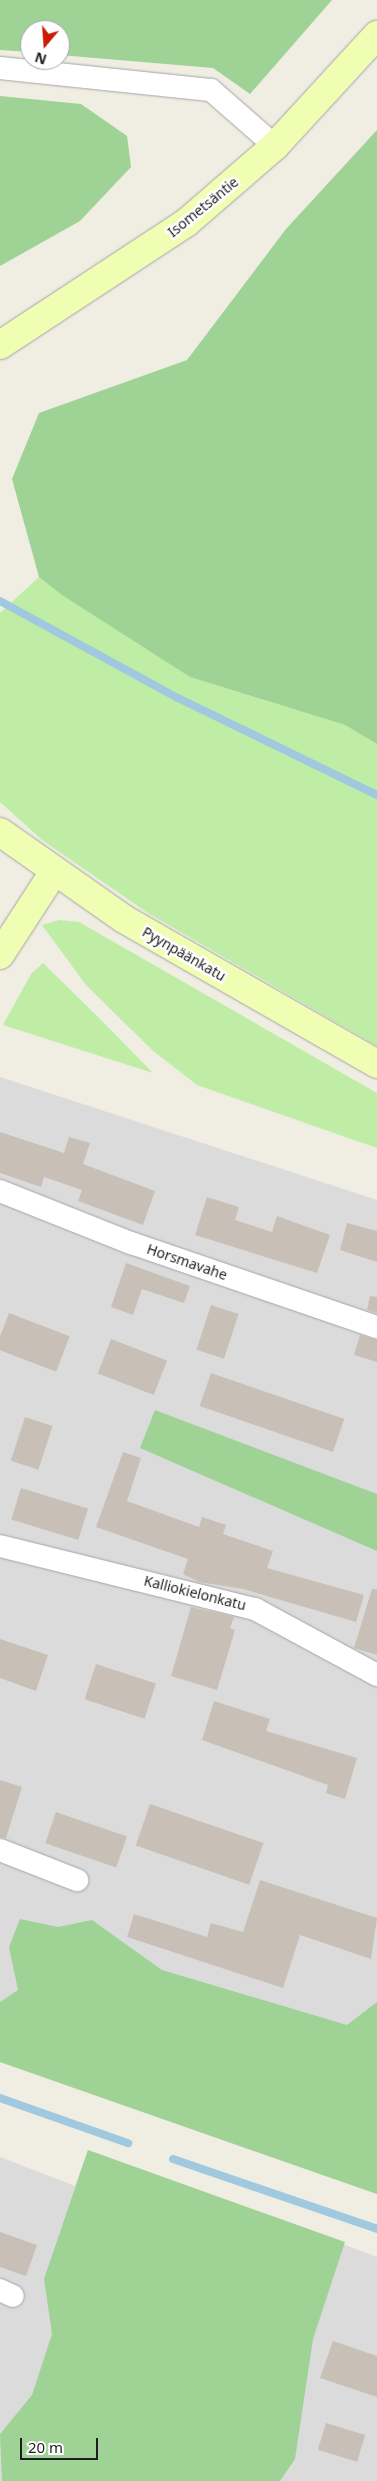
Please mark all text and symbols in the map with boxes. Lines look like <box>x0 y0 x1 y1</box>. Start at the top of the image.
north arrow <box>20 20 70 70</box>
text: N <box>32 48 49 70</box>
street label: Isometsäntie <box>164 173 242 241</box>
street label: Pyynpäänkatu <box>139 923 229 985</box>
street label: Horsmavahe <box>145 1240 229 1284</box>
street label: Kalliokielonkatu <box>142 1572 248 1614</box>
scale bar <box>22 2428 100 2460</box>
text: 20 m <box>28 2437 63 2457</box>

